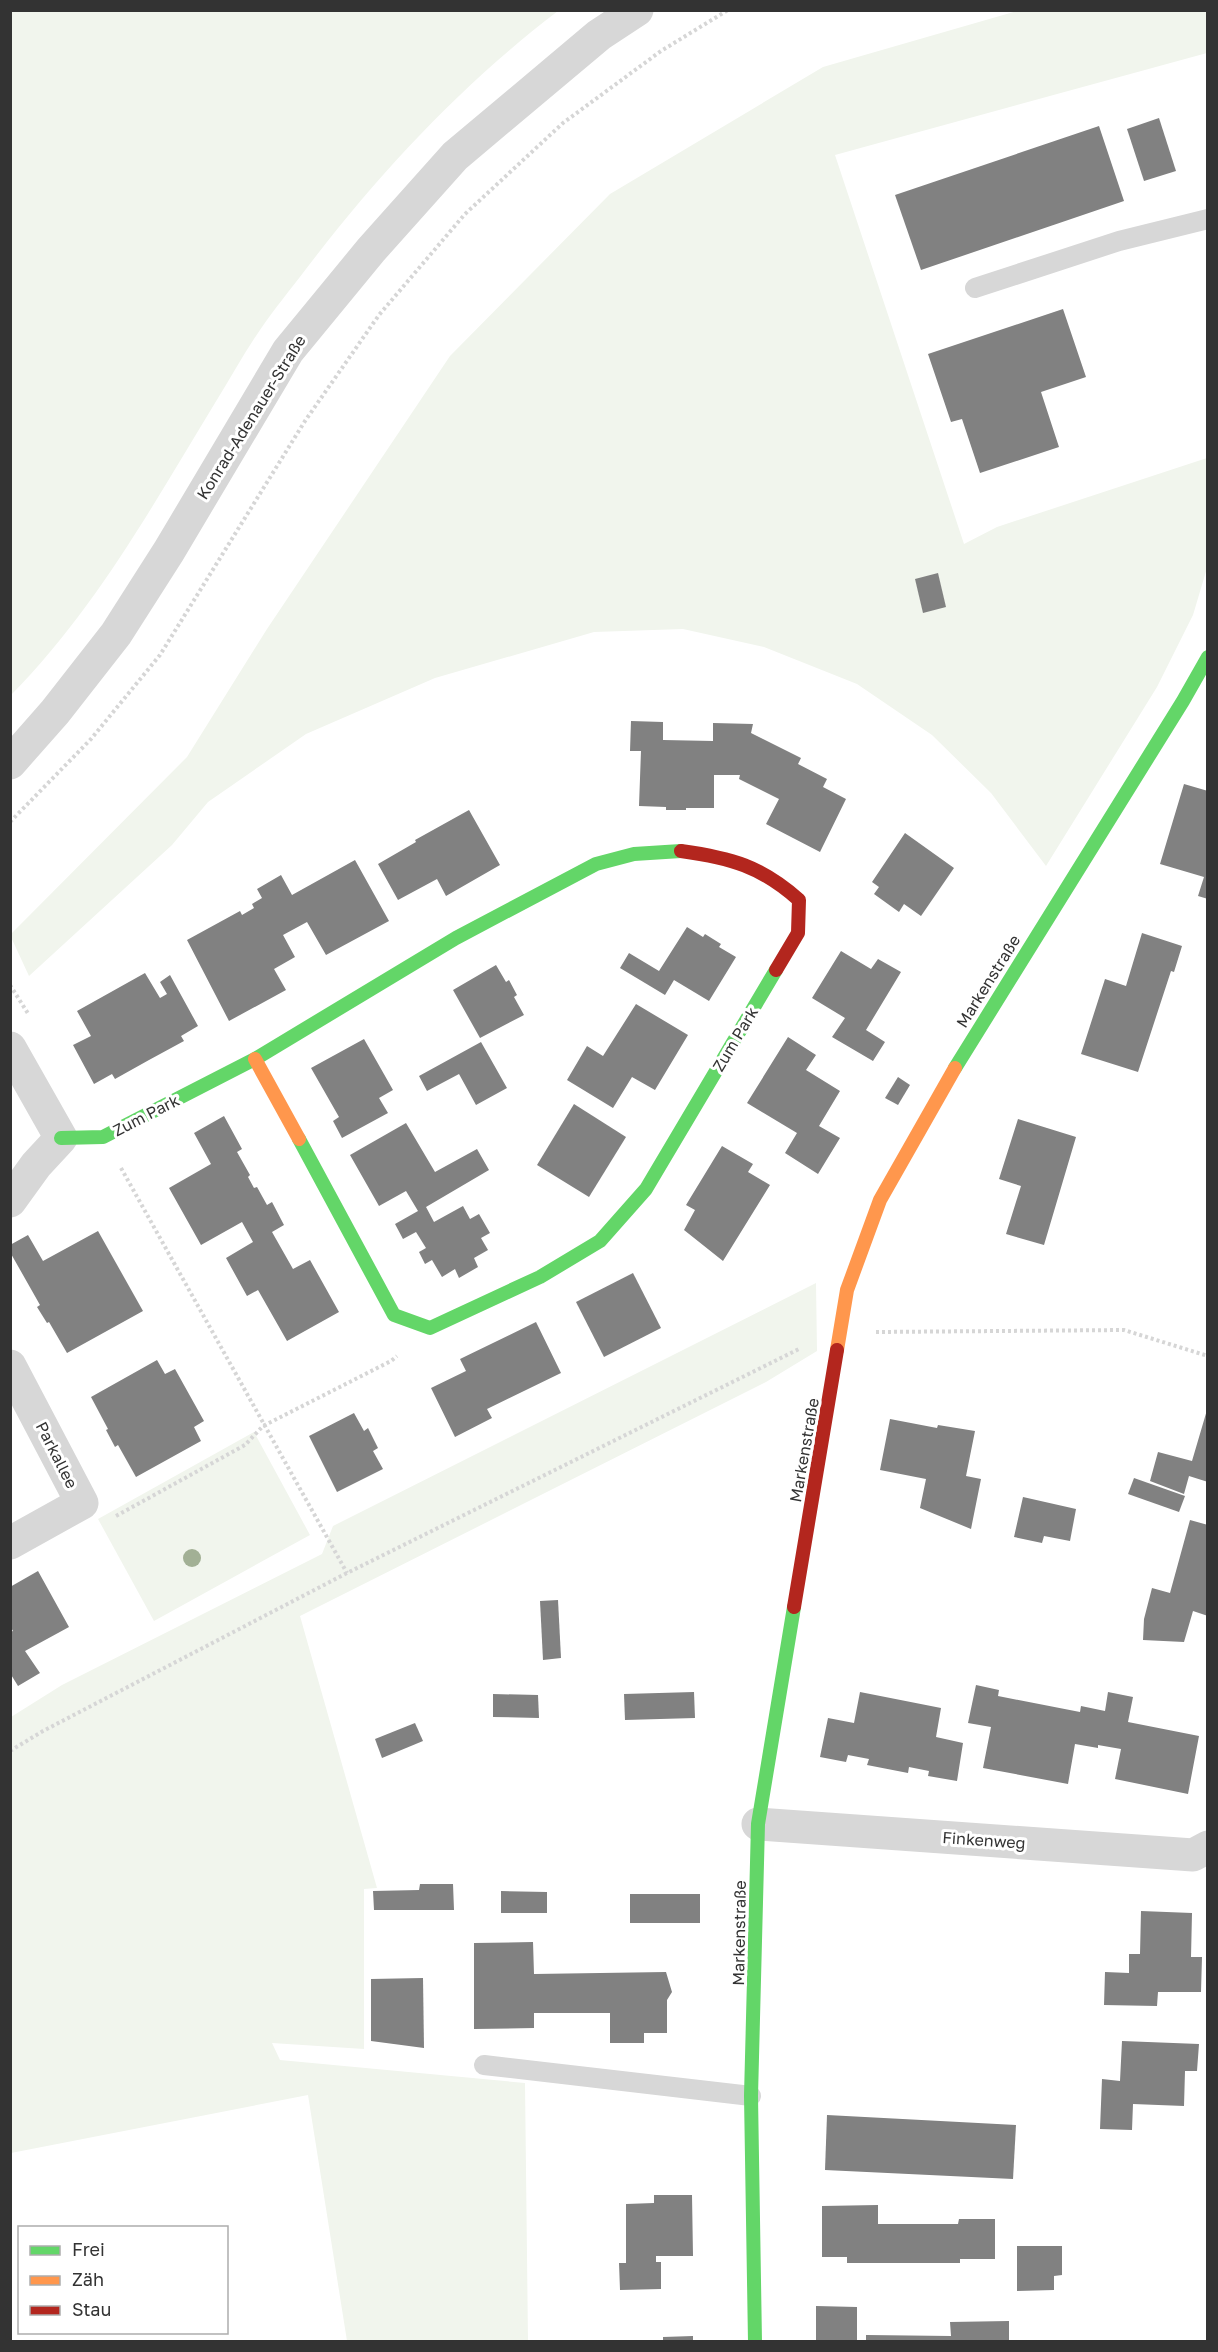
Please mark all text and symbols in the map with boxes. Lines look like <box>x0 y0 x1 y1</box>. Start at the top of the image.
street label: Konrad-Adenauer-Straße <box>192 331 310 503</box>
street label: Markenstraße <box>952 931 1024 1031</box>
street label: Zum Park <box>708 1003 762 1075</box>
street label: Zum Park <box>109 1090 183 1140</box>
street label: Markenstraße <box>785 1396 823 1504</box>
street label: Parkallee <box>32 1418 82 1492</box>
street label: Finkenweg <box>942 1827 1026 1853</box>
street label: Markenstraße <box>728 1880 750 1986</box>
legend <box>18 2226 228 2334</box>
text: Frei <box>72 2238 105 2260</box>
text: Zäh <box>72 2268 104 2290</box>
text: Stau <box>72 2298 111 2320</box>

